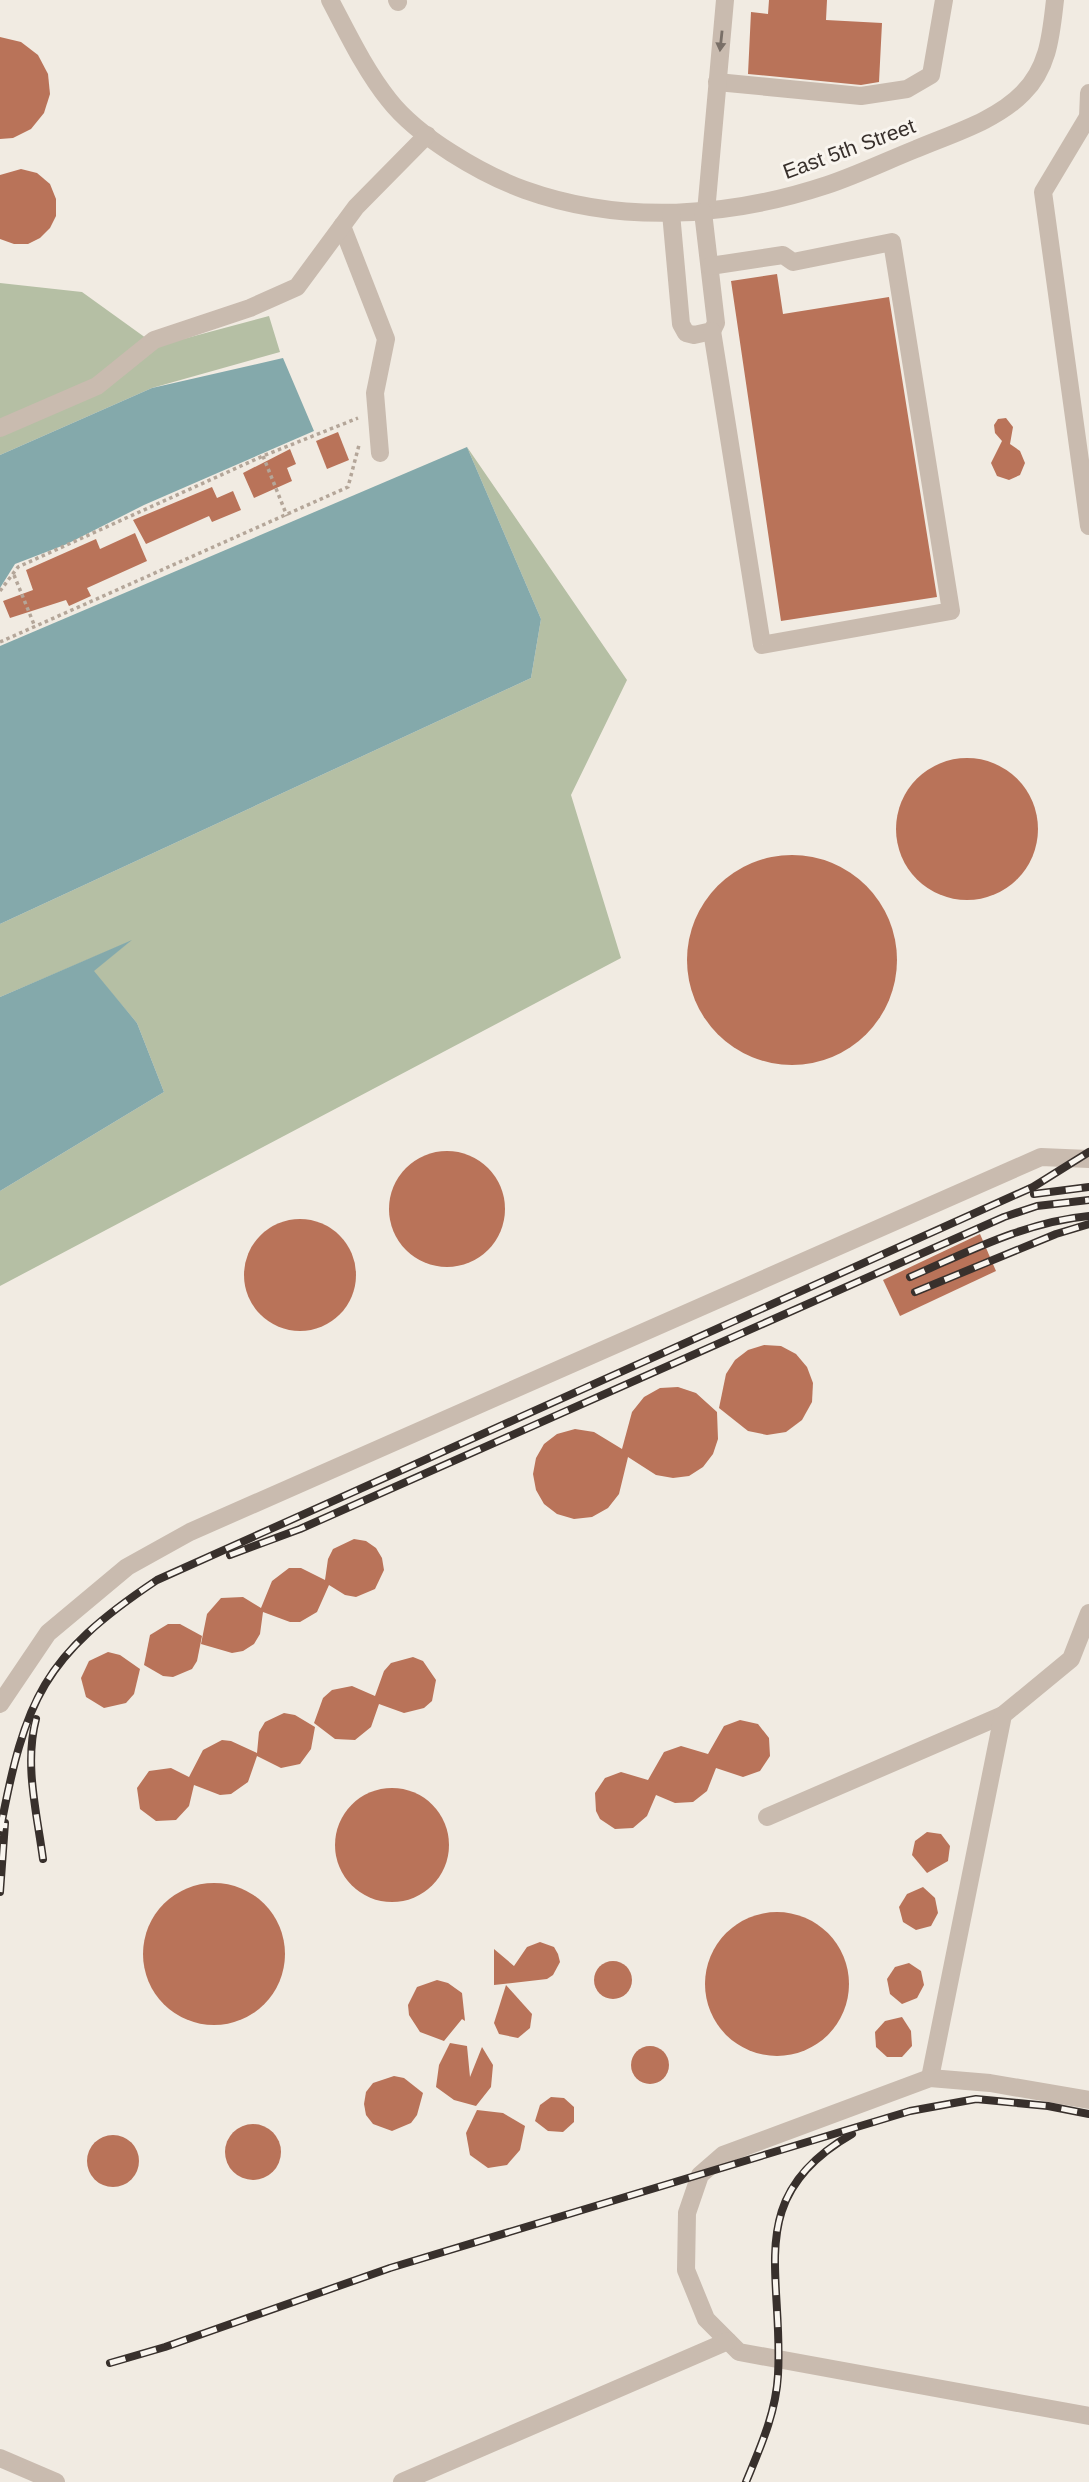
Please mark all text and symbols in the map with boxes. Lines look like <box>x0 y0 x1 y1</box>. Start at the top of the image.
one-way arrow <box>715 30 726 52</box>
street label: East 5th Street <box>780 114 918 183</box>

